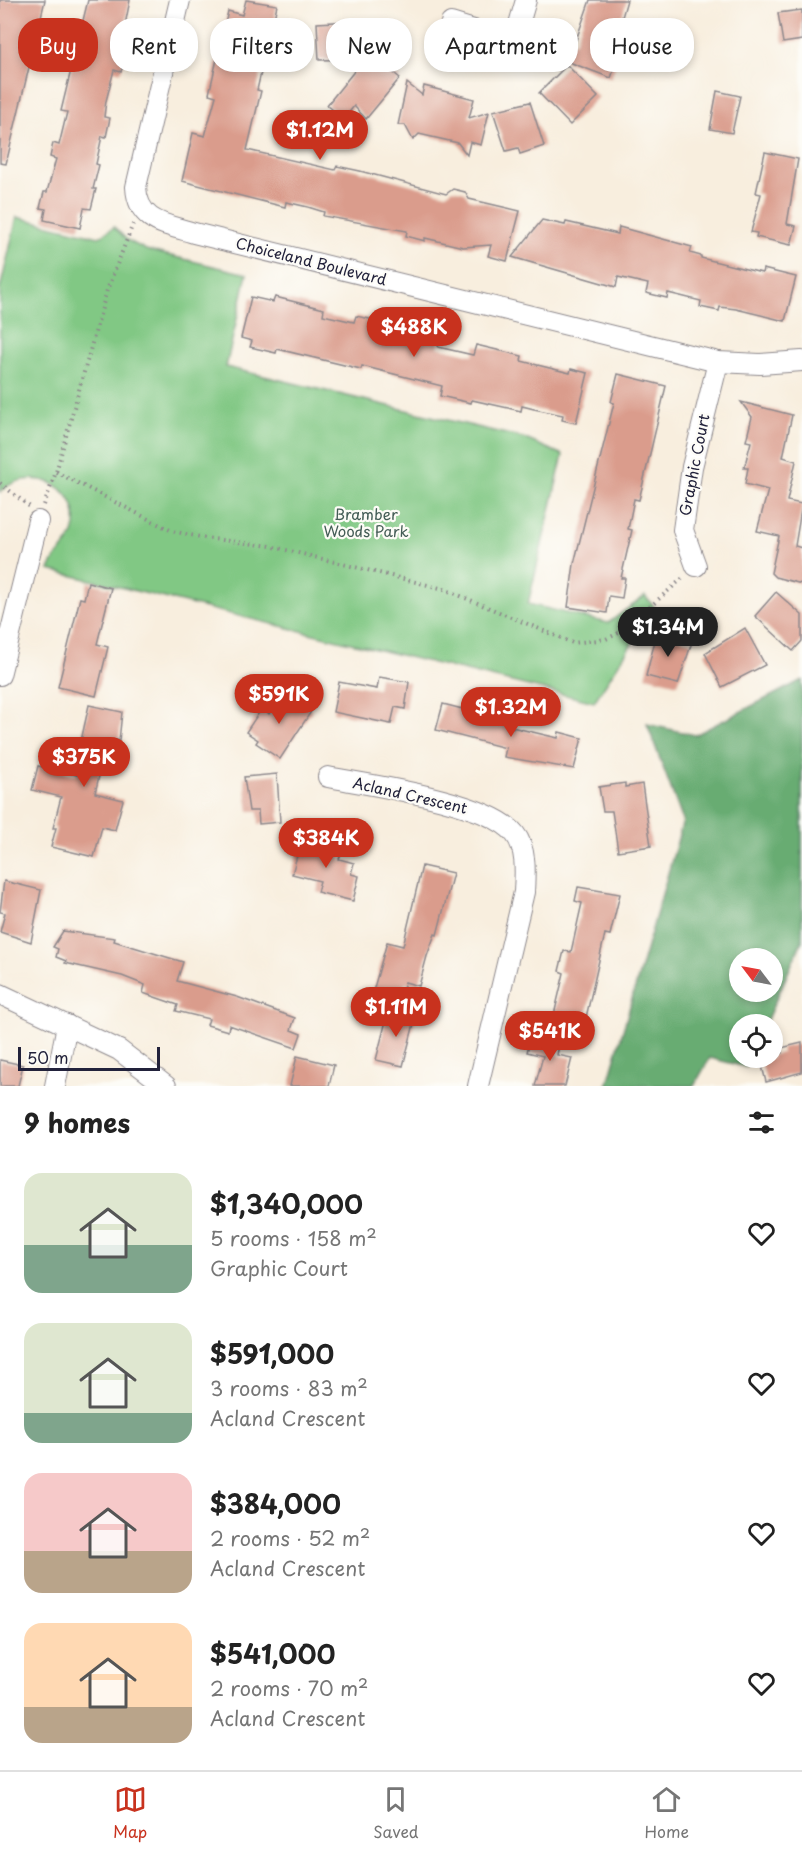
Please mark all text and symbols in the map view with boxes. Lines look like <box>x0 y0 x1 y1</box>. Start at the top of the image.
chip: Buy <box>18 18 98 72</box>
chip: Rent <box>110 18 198 72</box>
chip: Filters <box>210 18 314 72</box>
chip: New <box>326 18 412 72</box>
chip: Apartment <box>424 18 578 72</box>
chip: House <box>590 18 694 72</box>
pin: $1.12M <box>271 110 369 161</box>
text: $1.12M <box>286 114 354 144</box>
street label: Choiceland Boulevard <box>233 231 389 290</box>
pin: $488K <box>372 307 456 358</box>
text: $488K <box>381 311 447 341</box>
street label: Graphic Court <box>672 412 715 518</box>
park label: Bramber Woods Park <box>323 502 409 542</box>
pin: $1.34M <box>619 607 717 658</box>
text: $1.34M <box>632 611 704 641</box>
pin: $591K <box>237 674 321 725</box>
text: $591K <box>249 678 309 708</box>
pin: $1.32M <box>462 687 560 738</box>
text: $1.32M <box>475 691 547 721</box>
pin: $375K <box>42 737 126 788</box>
text: $375K <box>52 741 116 771</box>
street label: Acland Crescent <box>351 770 470 819</box>
pin: $384K <box>284 818 368 869</box>
text: $384K <box>293 822 359 852</box>
north arrow <box>729 948 783 1002</box>
map controls <box>729 948 783 1068</box>
pin: $1.11M <box>347 987 445 1038</box>
text: $1.11M <box>365 991 427 1021</box>
pin: $541K <box>508 1011 592 1062</box>
button: locate <box>729 1014 783 1068</box>
text: $541K <box>519 1015 581 1045</box>
scale bar <box>18 1044 160 1072</box>
text: 50 m <box>27 1045 68 1069</box>
text: 9 homes <box>24 1103 130 1142</box>
icon: filters <box>745 1106 778 1139</box>
text: $1,340,000 <box>210 1184 363 1223</box>
icon: home <box>72 1197 144 1269</box>
icon: heart <box>745 1217 778 1250</box>
text: 5 rooms · 158 m² <box>210 1223 377 1253</box>
text: Graphic Court <box>210 1253 348 1283</box>
text: $591,000 <box>210 1334 334 1373</box>
icon: home <box>72 1347 144 1419</box>
icon: heart <box>745 1367 778 1400</box>
text: 3 rooms · 83 m² <box>210 1373 368 1403</box>
text: Acland Crescent <box>210 1403 365 1433</box>
text: $384,000 <box>210 1484 341 1523</box>
icon: home <box>72 1497 144 1569</box>
icon: heart <box>745 1517 778 1550</box>
text: 2 rooms · 52 m² <box>210 1523 370 1553</box>
text: Acland Crescent <box>210 1553 365 1583</box>
text: $541,000 <box>210 1634 335 1673</box>
icon: home <box>72 1647 144 1719</box>
icon: heart <box>745 1667 778 1700</box>
text: 2 rooms · 70 m² <box>210 1673 368 1703</box>
text: Acland Crescent <box>210 1703 365 1733</box>
tab: Map <box>113 1783 147 1843</box>
tab: Saved <box>373 1783 419 1843</box>
tab: Home <box>645 1783 689 1843</box>

